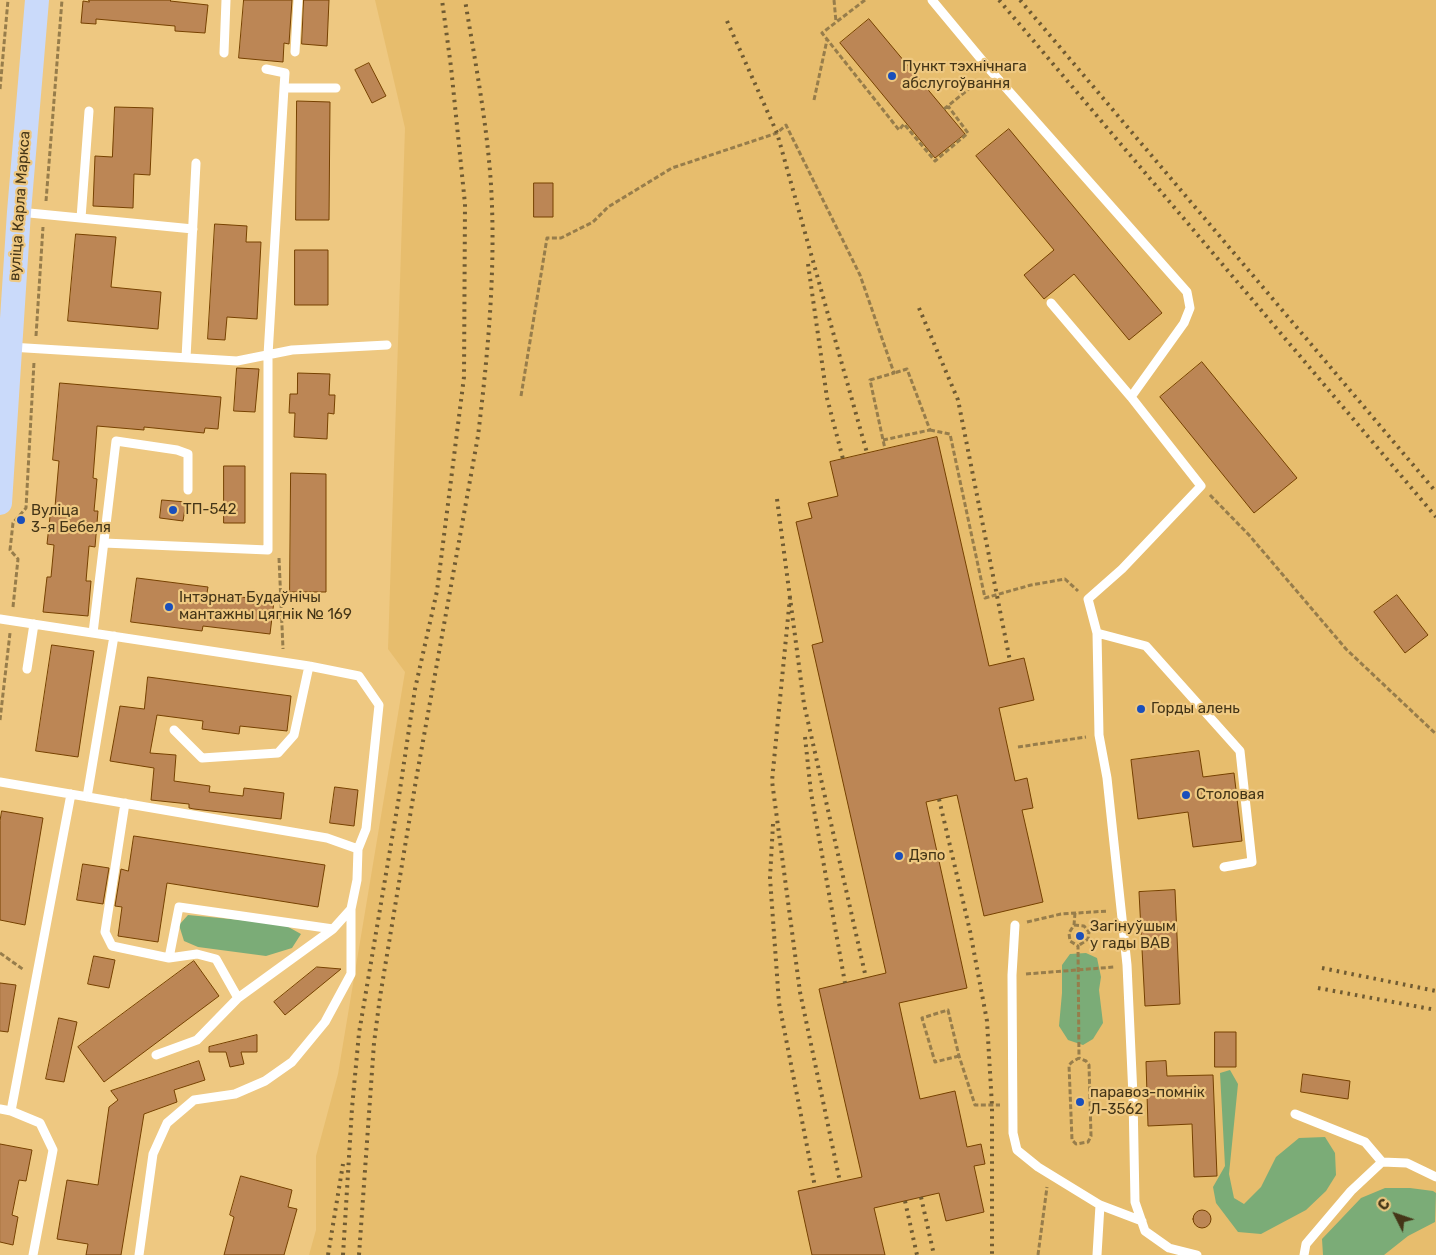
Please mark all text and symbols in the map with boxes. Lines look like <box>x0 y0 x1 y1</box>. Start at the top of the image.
place label: Пункт тэхнічнага абслугоўвання <box>902 58 1027 93</box>
marker: Пункт тэхнічнага абслугоўвання <box>886 70 898 82</box>
street label: вуліца Карла Маркса <box>6 130 34 282</box>
place label: ТП-542 <box>183 501 236 519</box>
place label: Вуліца 3-я Бебеля <box>31 502 111 537</box>
marker: ТП-542 <box>167 504 179 516</box>
marker: Вуліца 3-я Бебеля <box>15 514 27 526</box>
place label: Інтэрнат Будаўнічы мантажны цягнік № 169 <box>179 589 352 624</box>
marker: Інтэрнат Будаўнічы мантажны цягнік № 169 <box>163 601 175 613</box>
place label: Горды алень <box>1151 700 1240 718</box>
marker: Горды алень <box>1135 703 1147 715</box>
place label: Столовая <box>1196 786 1264 804</box>
marker: Столовая <box>1180 789 1192 801</box>
place label: Дэпо <box>909 847 945 865</box>
marker: Дэпо <box>893 850 905 862</box>
place label: Загінуўшым у гады ВАВ <box>1090 918 1176 953</box>
marker: Загінуўшым у гады ВАВ <box>1074 930 1086 942</box>
place label: паравоз-помнік Л-3562 <box>1090 1084 1205 1119</box>
marker: паравоз-помнік Л-3562 <box>1074 1096 1086 1108</box>
north arrow <box>1371 1190 1421 1240</box>
text: С <box>1375 1196 1394 1214</box>

